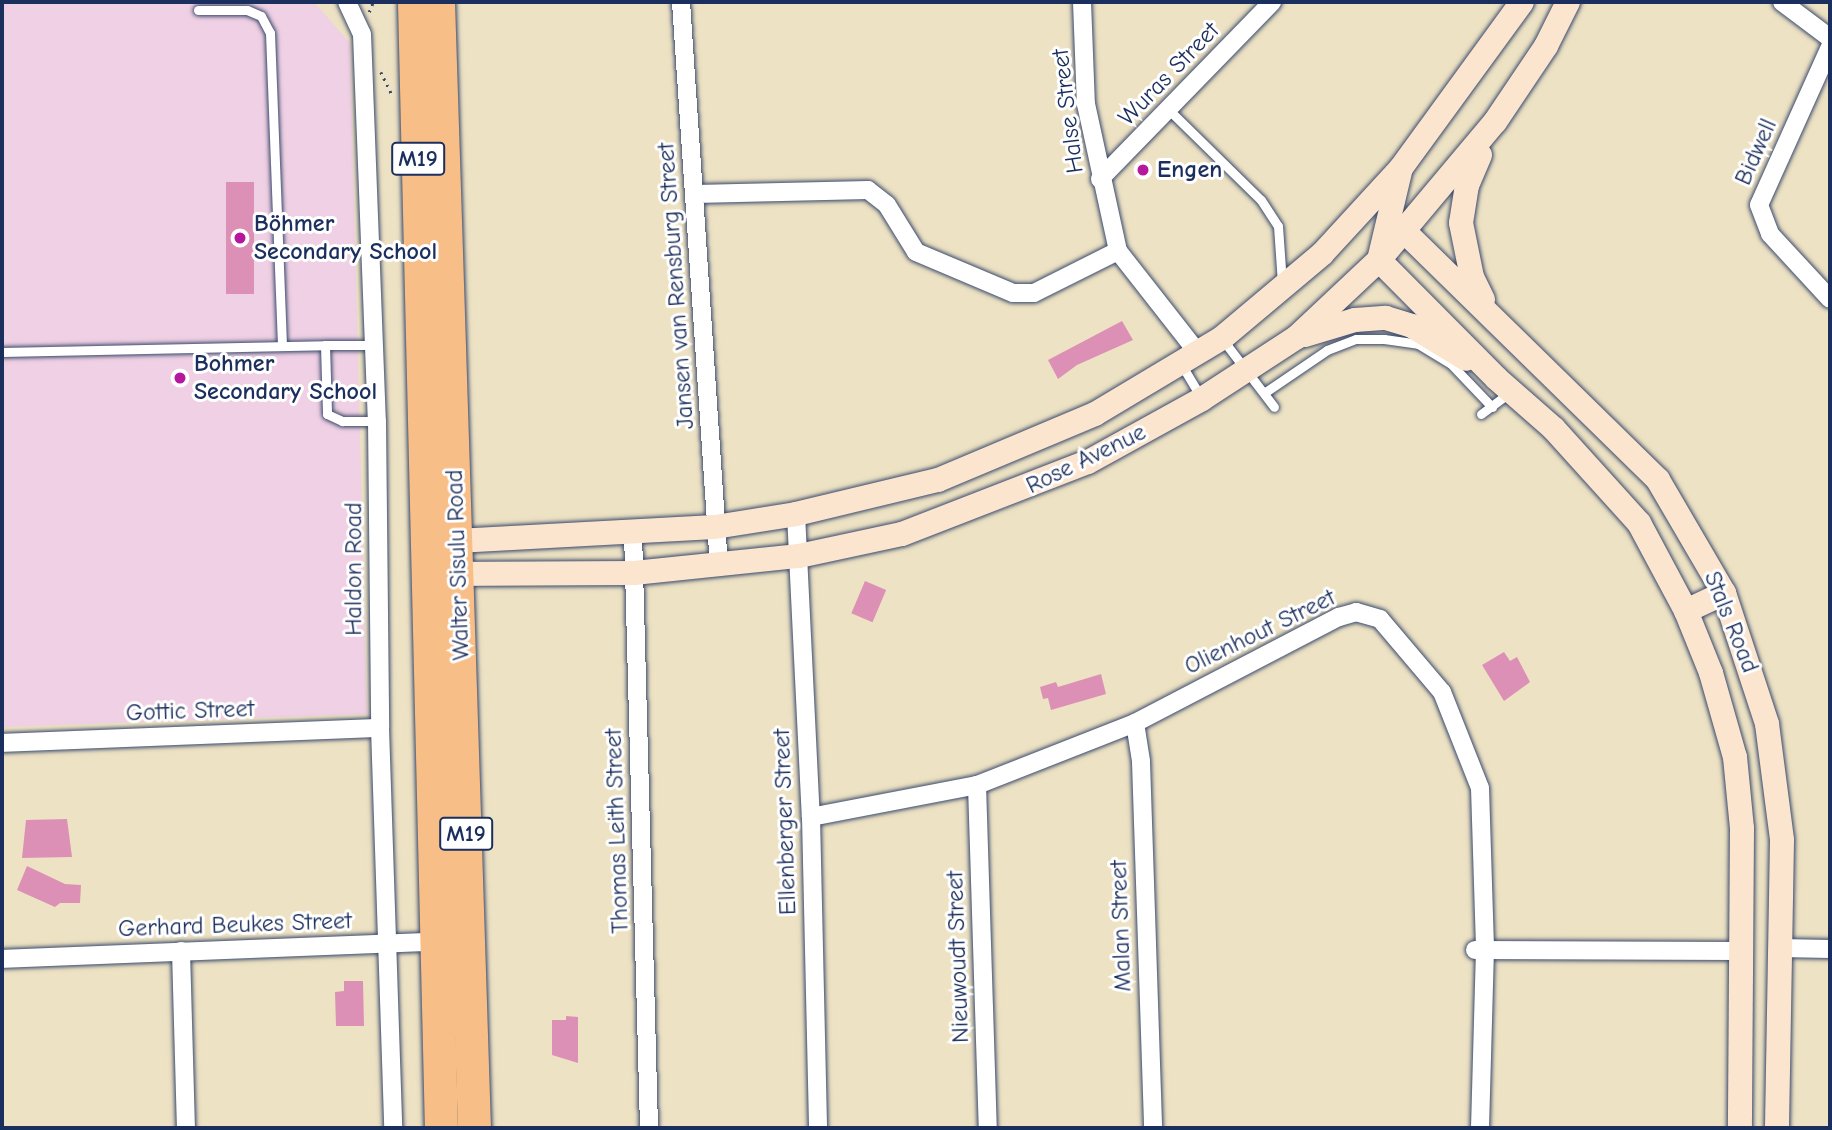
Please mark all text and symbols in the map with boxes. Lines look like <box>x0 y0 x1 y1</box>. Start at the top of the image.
street label: Wuras Street <box>1113 16 1225 132</box>
street label: Halse Street <box>1046 47 1090 175</box>
street label: Bidwell <box>1729 114 1783 190</box>
road number: M19 <box>390 140 446 178</box>
street label: Jansen van Rensburg Street <box>652 142 700 430</box>
place label: Engen <box>1157 156 1222 184</box>
marker: Engen <box>1135 162 1151 178</box>
place label: Böhmer Secondary School <box>254 210 437 266</box>
marker: Böhmer Secondary School <box>232 230 248 246</box>
place label: Bohmer Secondary School <box>194 350 377 406</box>
marker: Bohmer Secondary School <box>172 370 188 386</box>
street label: Rose Avenue <box>1021 418 1151 500</box>
street label: Walter Sisulu Road <box>440 469 476 661</box>
street label: Haldon Road <box>340 502 368 636</box>
street label: Stals Road <box>1698 567 1764 677</box>
street label: Olienhout Street <box>1180 583 1340 681</box>
street label: Gottic Street <box>125 694 255 728</box>
street label: Thomas Leith Street <box>599 728 635 934</box>
street label: Ellenberger Street <box>767 728 803 916</box>
road number: M19 <box>438 814 494 854</box>
street label: Malan Street <box>1104 860 1138 992</box>
street label: Nieuwoudt Street <box>941 870 975 1044</box>
street label: Gerhard Beukes Street <box>118 907 352 943</box>

